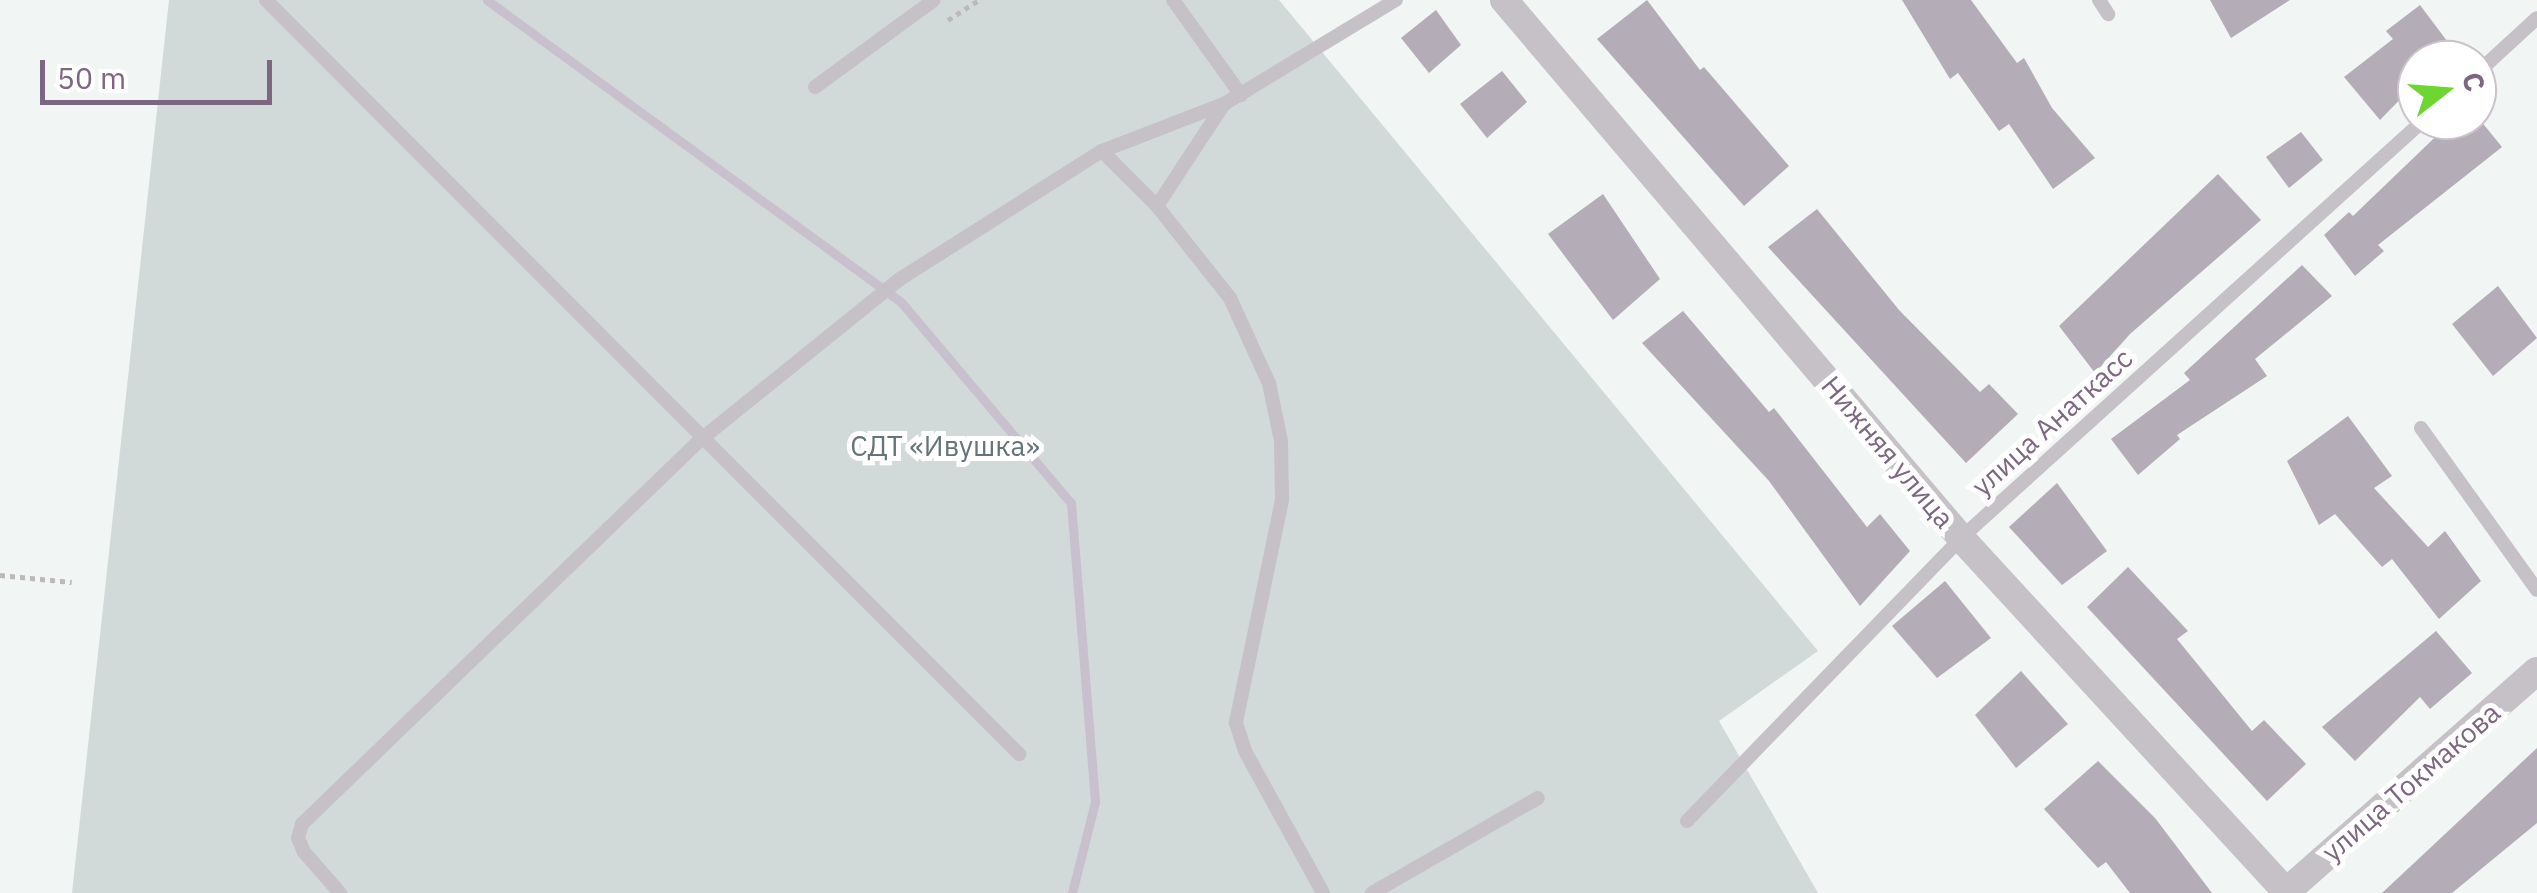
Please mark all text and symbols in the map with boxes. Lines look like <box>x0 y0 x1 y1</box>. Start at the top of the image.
scale bar <box>45 40 278 102</box>
north arrow <box>2397 40 2497 140</box>
text: 50 m <box>57 58 126 97</box>
text: С <box>2454 68 2495 96</box>
street label: улица Анаткасс <box>1965 341 2139 503</box>
street label: Нижняя улица <box>1815 369 1961 535</box>
park label: СДТ «Ивушка» <box>850 429 1040 463</box>
street label: улица Токмакова <box>2315 696 2507 868</box>

